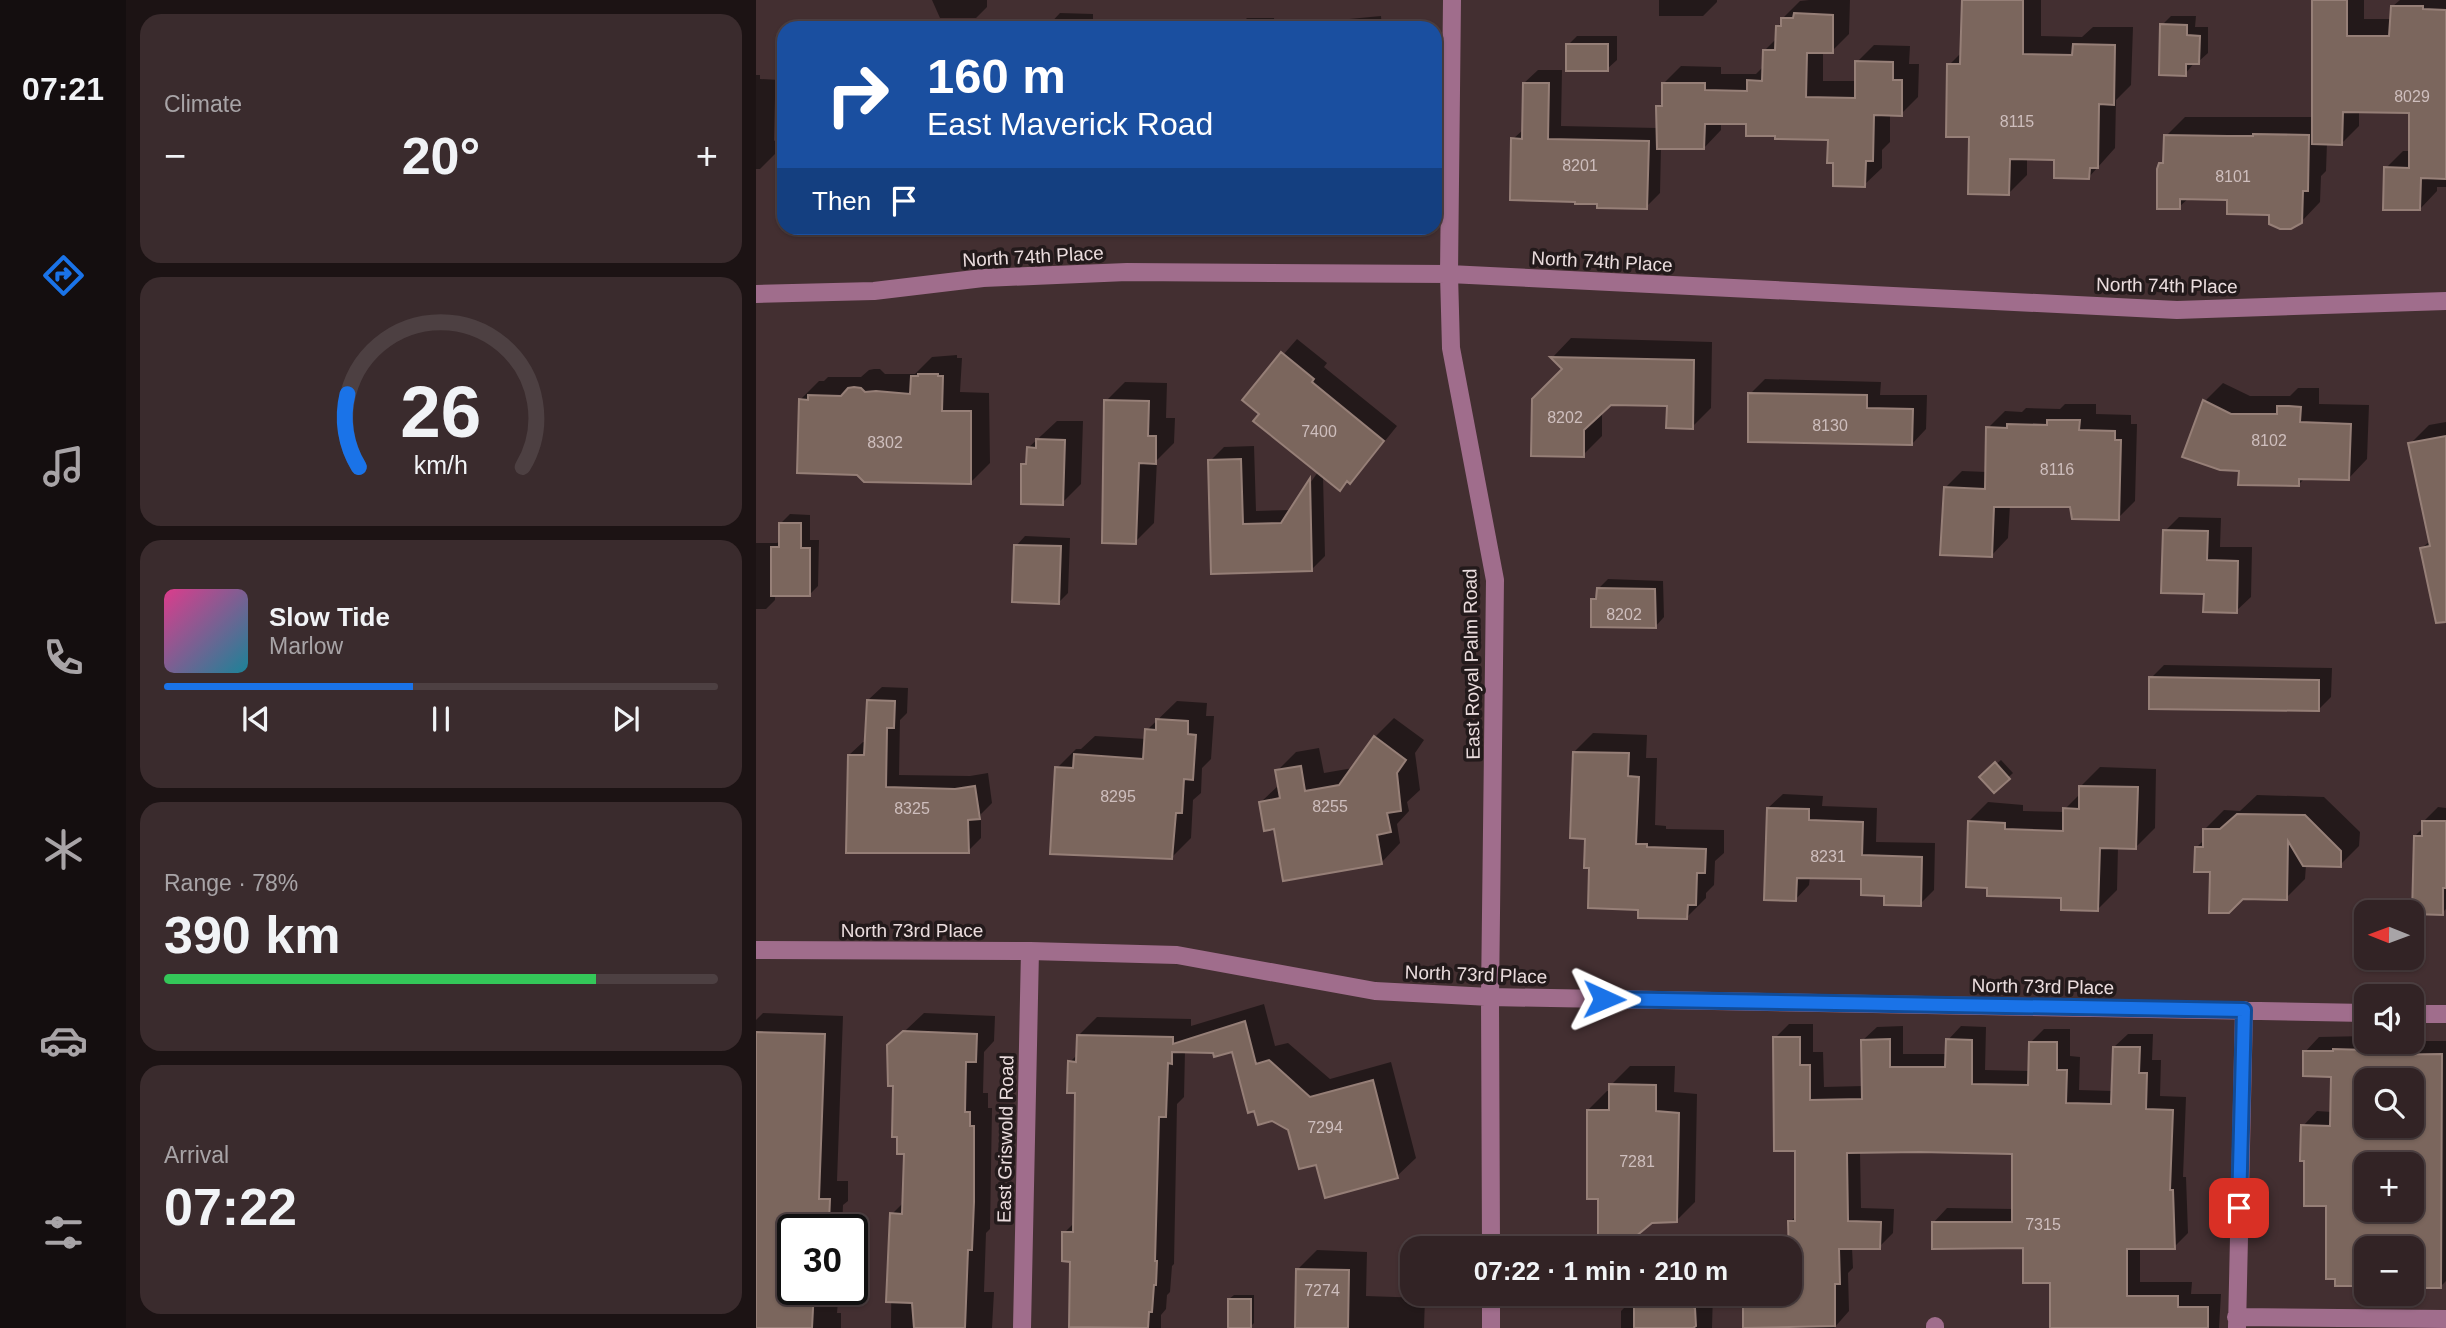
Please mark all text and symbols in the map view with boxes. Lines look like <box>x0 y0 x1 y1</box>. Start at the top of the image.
icon: right <box>812 49 903 140</box>
text: 160 m <box>927 49 1066 103</box>
text: 07:21 <box>22 71 104 107</box>
house number: 8029 <box>2394 88 2430 105</box>
text: Climate <box>164 91 242 117</box>
text: East Maverick Road <box>927 106 1213 142</box>
house number: 8115 <box>2000 113 2034 130</box>
text: 20° <box>402 127 480 185</box>
text: − <box>164 135 186 177</box>
text: + <box>696 135 718 177</box>
house number: 8201 <box>1562 157 1598 174</box>
house number: 8101 <box>2215 168 2251 185</box>
icon: arrive <box>885 182 923 220</box>
text: Then <box>812 186 871 216</box>
street label: North 74th Place <box>962 242 1104 271</box>
street label: North 74th Place <box>1531 247 1673 276</box>
icon: directions <box>39 251 88 300</box>
street label: North 74th Place <box>2096 274 2238 297</box>
text: 26 <box>401 372 481 453</box>
house number: 8202 <box>1547 409 1583 426</box>
house number: 8130 <box>1812 417 1848 434</box>
house number: 7400 <box>1301 423 1337 440</box>
house number: 8102 <box>2251 432 2287 449</box>
house number: 8302 <box>867 434 903 451</box>
icon: music <box>39 442 88 491</box>
text: km/h <box>414 451 468 479</box>
house number: 8116 <box>2040 461 2074 478</box>
street label: East Royal Palm Road <box>1459 568 1484 760</box>
text: Slow Tide <box>269 602 390 632</box>
house number: 8202 <box>1606 606 1642 623</box>
icon: phone <box>39 633 88 682</box>
text: Marlow <box>269 633 343 659</box>
icon: previous <box>237 700 275 738</box>
icon: pause <box>422 700 460 738</box>
icon: next <box>607 700 645 738</box>
house number: 8295 <box>1100 788 1136 805</box>
house number: 8255 <box>1312 798 1348 815</box>
house number: 8325 <box>894 800 930 817</box>
icon: climate <box>39 825 88 874</box>
house number: 8231 <box>1810 848 1846 865</box>
text: Range · 78% <box>164 870 298 896</box>
north arrow <box>2354 900 2424 970</box>
map controls <box>2354 900 2424 1306</box>
text: 390 km <box>164 906 340 964</box>
street label: North 73rd Place <box>841 920 983 941</box>
street label: North 73rd Place <box>1404 962 1548 987</box>
position arrow <box>1567 962 1641 1036</box>
street label: North 73rd Place <box>1972 975 2114 998</box>
button: sound <box>2354 984 2424 1054</box>
icon: car <box>39 1016 88 1065</box>
street label: East Griswold Road <box>994 1055 1017 1223</box>
button: search <box>2354 1068 2424 1138</box>
house number: 7294 <box>1307 1119 1343 1136</box>
text: Arrival <box>164 1142 229 1168</box>
button: + <box>2354 1152 2424 1222</box>
house number: 7281 <box>1619 1153 1655 1170</box>
text: 07:22 <box>164 1178 297 1236</box>
pin <box>2209 1178 2269 1238</box>
icon: arrive <box>2220 1189 2258 1227</box>
icon: filters <box>39 1208 88 1257</box>
speed limit sign: 30 <box>777 1214 868 1305</box>
house number: 7315 <box>2025 1216 2061 1233</box>
button: − <box>2354 1236 2424 1306</box>
text: 07:22 · 1 min · 210 m <box>1474 1256 1728 1286</box>
house number: 7274 <box>1304 1282 1340 1299</box>

